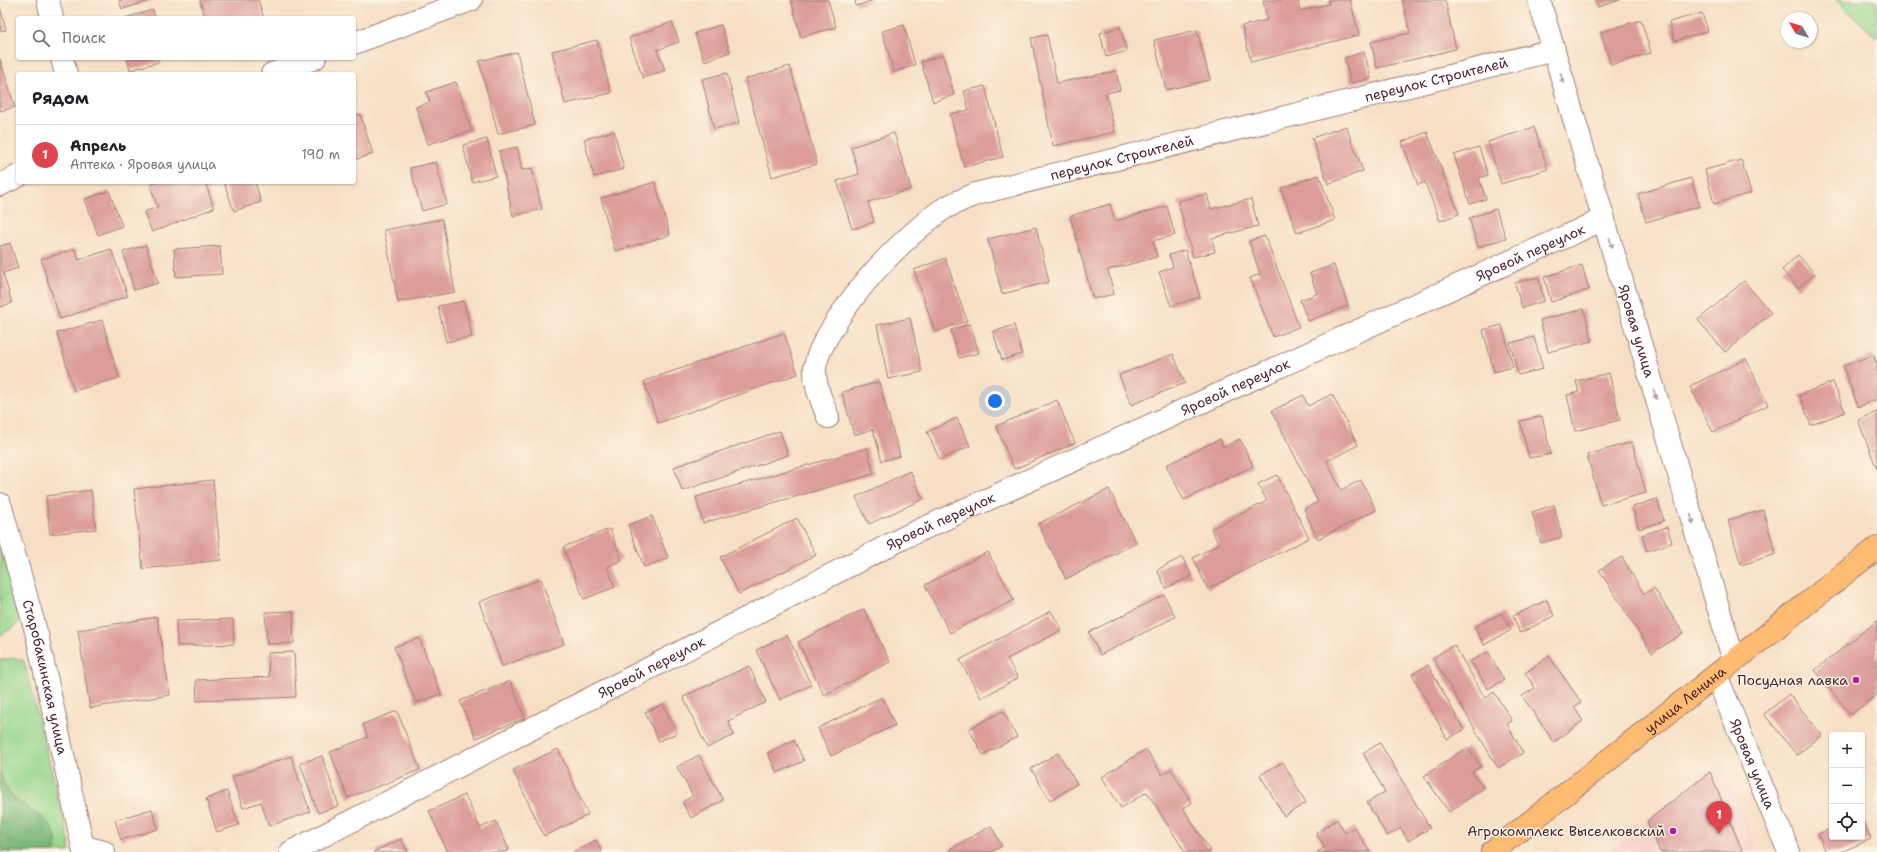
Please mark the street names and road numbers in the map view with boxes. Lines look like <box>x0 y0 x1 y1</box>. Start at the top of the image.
street label: переулок Строителей <box>1363 53 1510 106</box>
street label: переулок Строителей <box>1048 131 1195 184</box>
street label: Яровой переулок <box>1473 220 1588 285</box>
street label: Яровая улица <box>1614 282 1659 380</box>
street label: Яровой переулок <box>1178 354 1293 419</box>
street label: Яровой переулок <box>883 488 998 554</box>
street label: Старобакинская улица <box>18 597 72 757</box>
street label: Яровой переулок <box>595 632 708 702</box>
street label: улица Ленина <box>1641 662 1729 737</box>
street label: Яровая улица <box>1726 716 1779 812</box>

